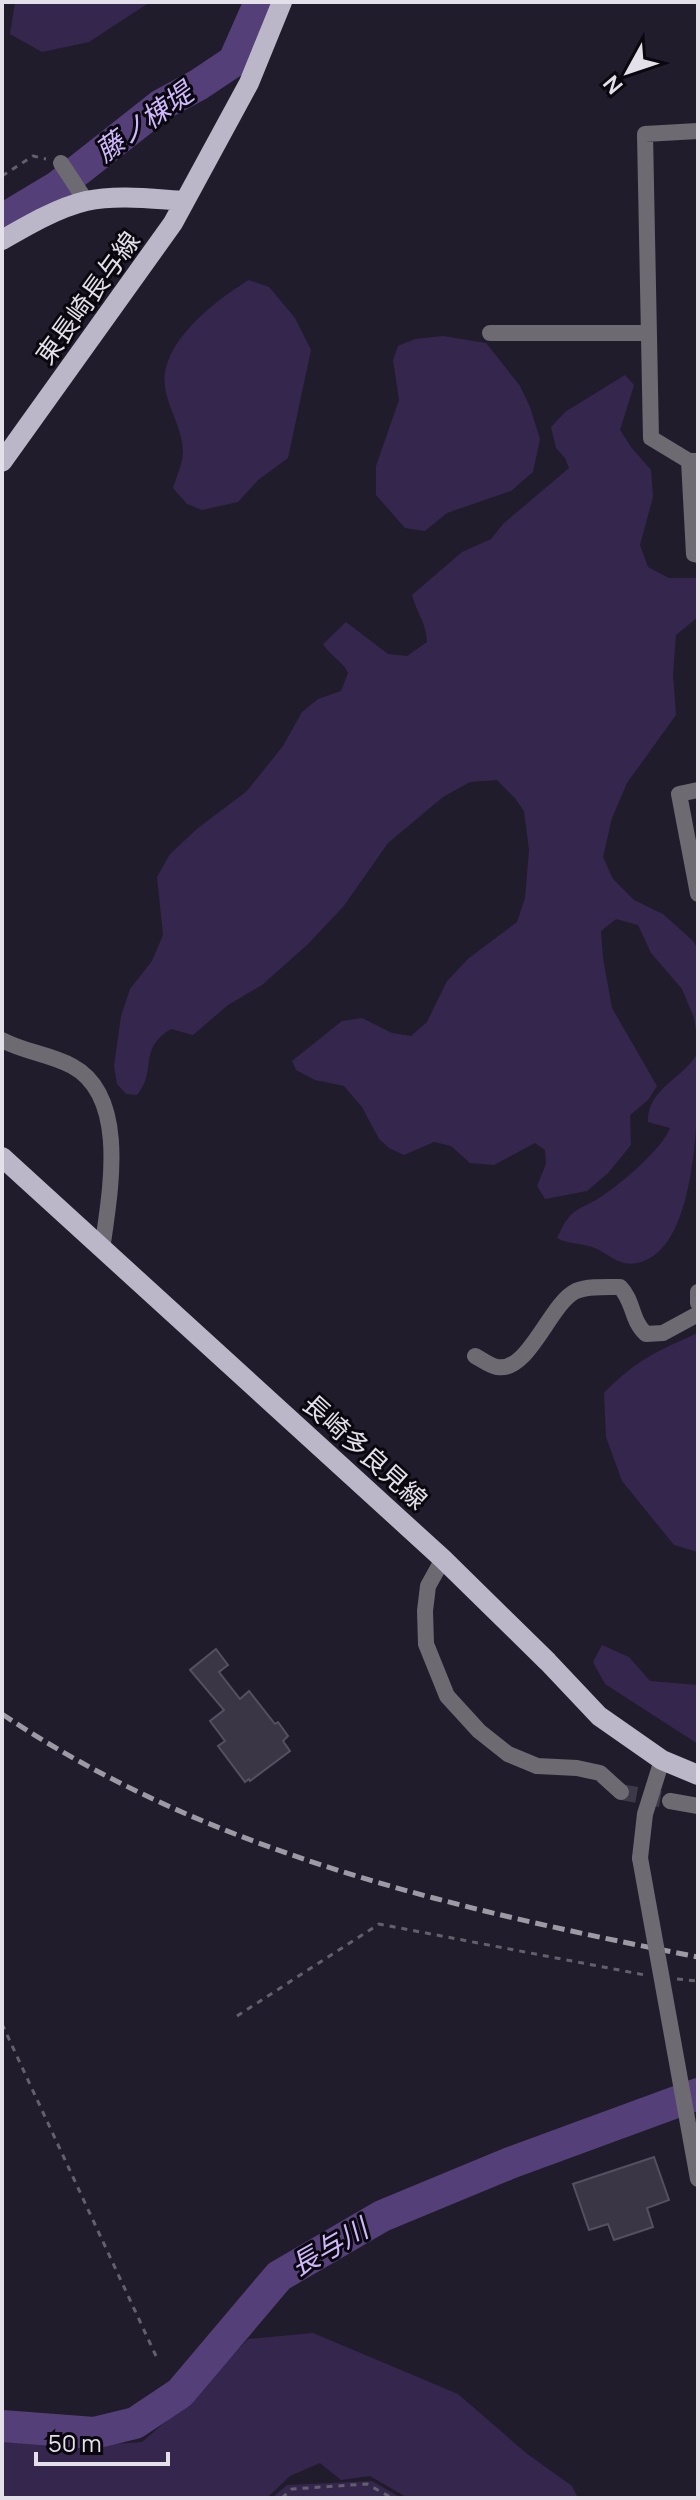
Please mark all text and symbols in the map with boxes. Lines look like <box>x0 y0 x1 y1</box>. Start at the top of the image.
north arrow <box>588 32 668 112</box>
text: N <box>596 69 629 101</box>
water label: 藤ノ棟堤 <box>87 71 202 169</box>
street label: 東長崎長与線 <box>27 224 148 371</box>
street label: 長崎多良見線 <box>296 1386 436 1517</box>
water label: 長与川 <box>283 2207 377 2284</box>
scale bar <box>36 2416 168 2466</box>
text: 50 m <box>48 2426 102 2459</box>

